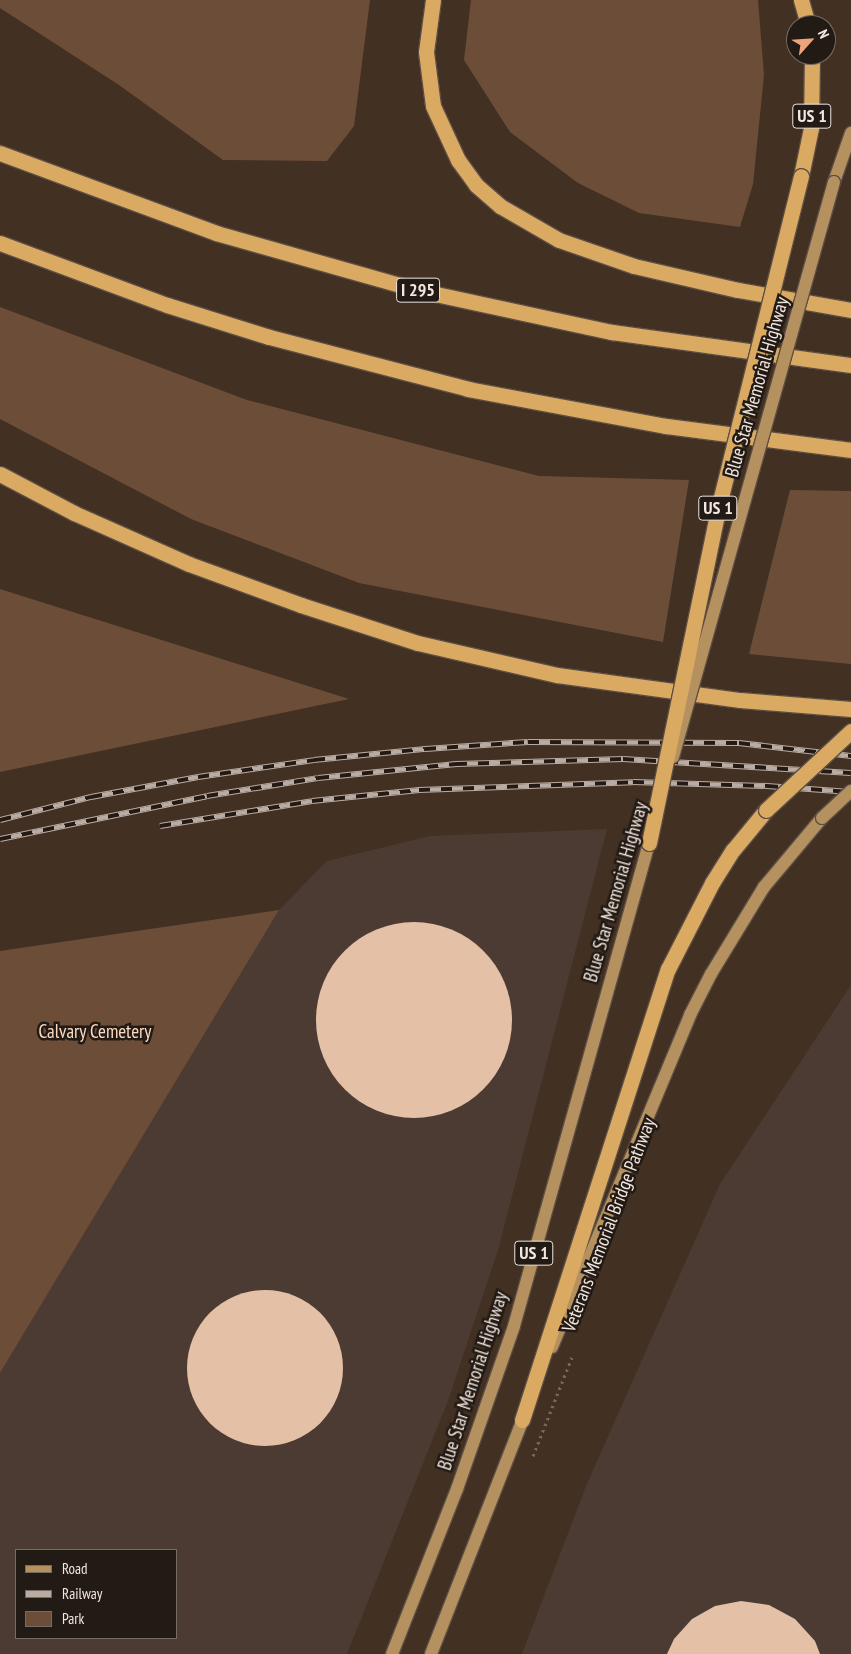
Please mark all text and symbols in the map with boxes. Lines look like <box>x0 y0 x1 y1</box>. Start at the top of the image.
north arrow <box>786 15 836 65</box>
text: N <box>814 27 833 41</box>
road number: US 1 <box>792 100 832 132</box>
road number: I 295 <box>396 274 440 306</box>
street label: Blue Star Memorial Highway <box>720 294 794 480</box>
road number: US 1 <box>698 492 738 524</box>
street label: Blue Star Memorial Highway <box>579 799 653 985</box>
park label: Calvary Cemetery <box>38 1021 152 1043</box>
street label: Veterans Memorial Bridge Pathway <box>558 1115 660 1335</box>
road number: US 1 <box>514 1238 554 1268</box>
street label: Blue Star Memorial Highway <box>433 1289 513 1473</box>
legend <box>15 1549 178 1639</box>
text: Road <box>62 1559 88 1578</box>
text: Railway <box>62 1584 102 1603</box>
text: Park <box>62 1609 84 1628</box>

